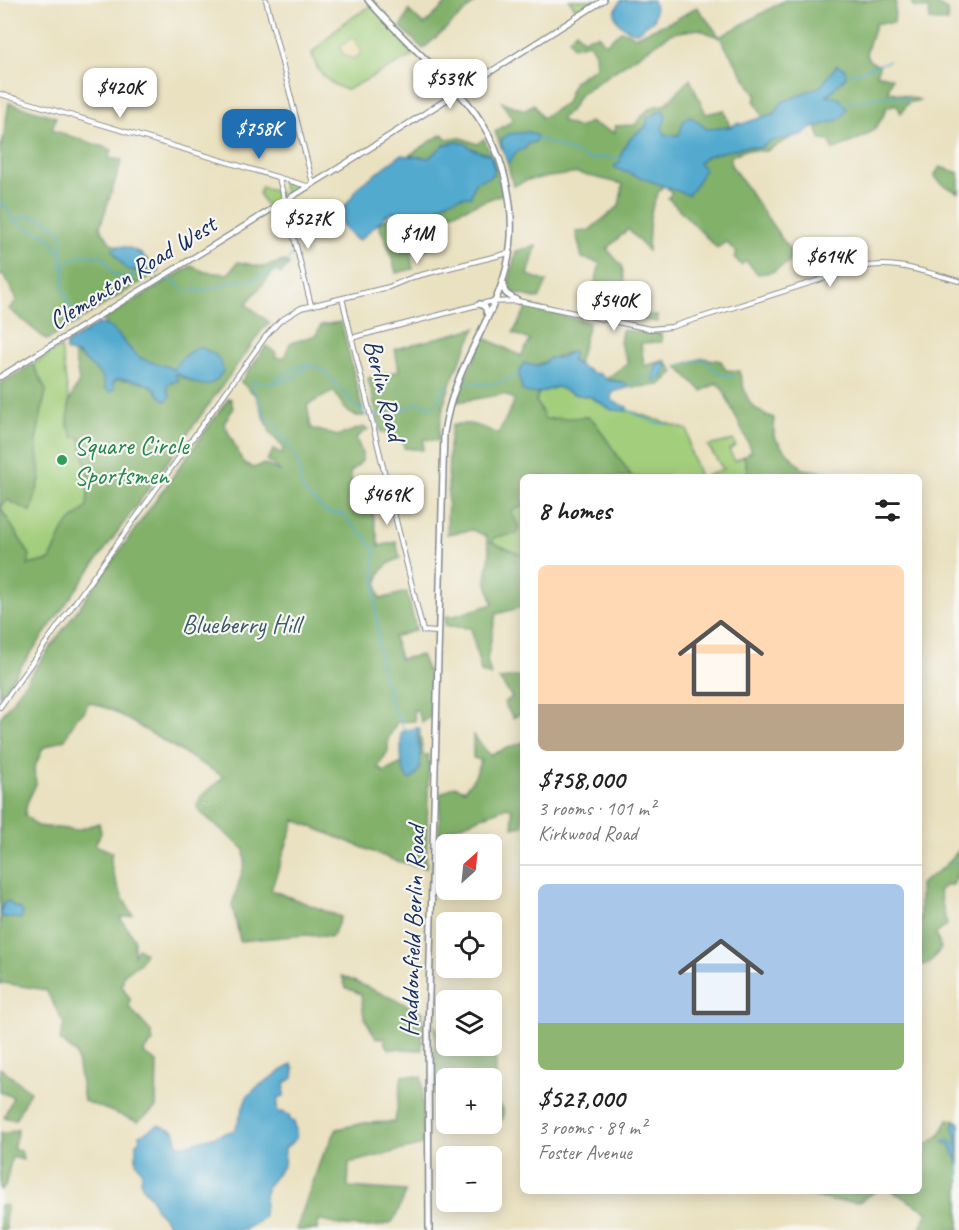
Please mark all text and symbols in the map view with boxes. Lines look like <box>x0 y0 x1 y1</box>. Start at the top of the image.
pin: $539K <box>408 59 492 110</box>
text: $539K <box>427 66 473 91</box>
pin: $420K <box>78 68 162 119</box>
text: $420K <box>97 75 143 100</box>
pin: $758K <box>217 109 301 160</box>
text: $758K <box>236 116 282 141</box>
pin: $527K <box>266 199 350 250</box>
street label: Clementon Road West <box>42 206 224 337</box>
text: $527K <box>285 206 331 231</box>
pin: $1M <box>388 214 446 265</box>
text: $1M <box>401 221 433 246</box>
pin: $614K <box>788 237 872 288</box>
text: $614K <box>807 244 853 269</box>
pin: $540K <box>572 281 656 332</box>
text: $540K <box>591 288 637 313</box>
street label: Berlin Road <box>356 336 414 448</box>
place label: Square Circle Sportsmen <box>74 429 190 492</box>
marker: Square Circle Sportsmen <box>55 453 69 467</box>
pin: $469K <box>345 475 429 526</box>
text: $469K <box>364 482 410 507</box>
text: 8 homes <box>538 494 611 527</box>
icon: filters <box>871 494 904 527</box>
icon: home <box>667 604 775 712</box>
park label: Blueberry Hill <box>182 608 305 641</box>
text: $758,000 <box>538 763 625 796</box>
text: 3 rooms · 101 m² <box>538 796 655 821</box>
street label: Haddonfield Berlin Road <box>392 821 433 1037</box>
text: Kirkwood Road <box>538 821 637 846</box>
north arrow <box>436 834 502 900</box>
map controls <box>436 834 502 1212</box>
button: locate <box>436 912 502 978</box>
icon: home <box>667 923 775 1031</box>
button: layers <box>436 990 502 1056</box>
button: + <box>436 1068 502 1134</box>
text: $527,000 <box>538 1082 625 1115</box>
text: 3 rooms · 89 m² <box>538 1115 646 1140</box>
text: Foster Avenue <box>538 1140 632 1165</box>
button: − <box>436 1146 502 1212</box>

